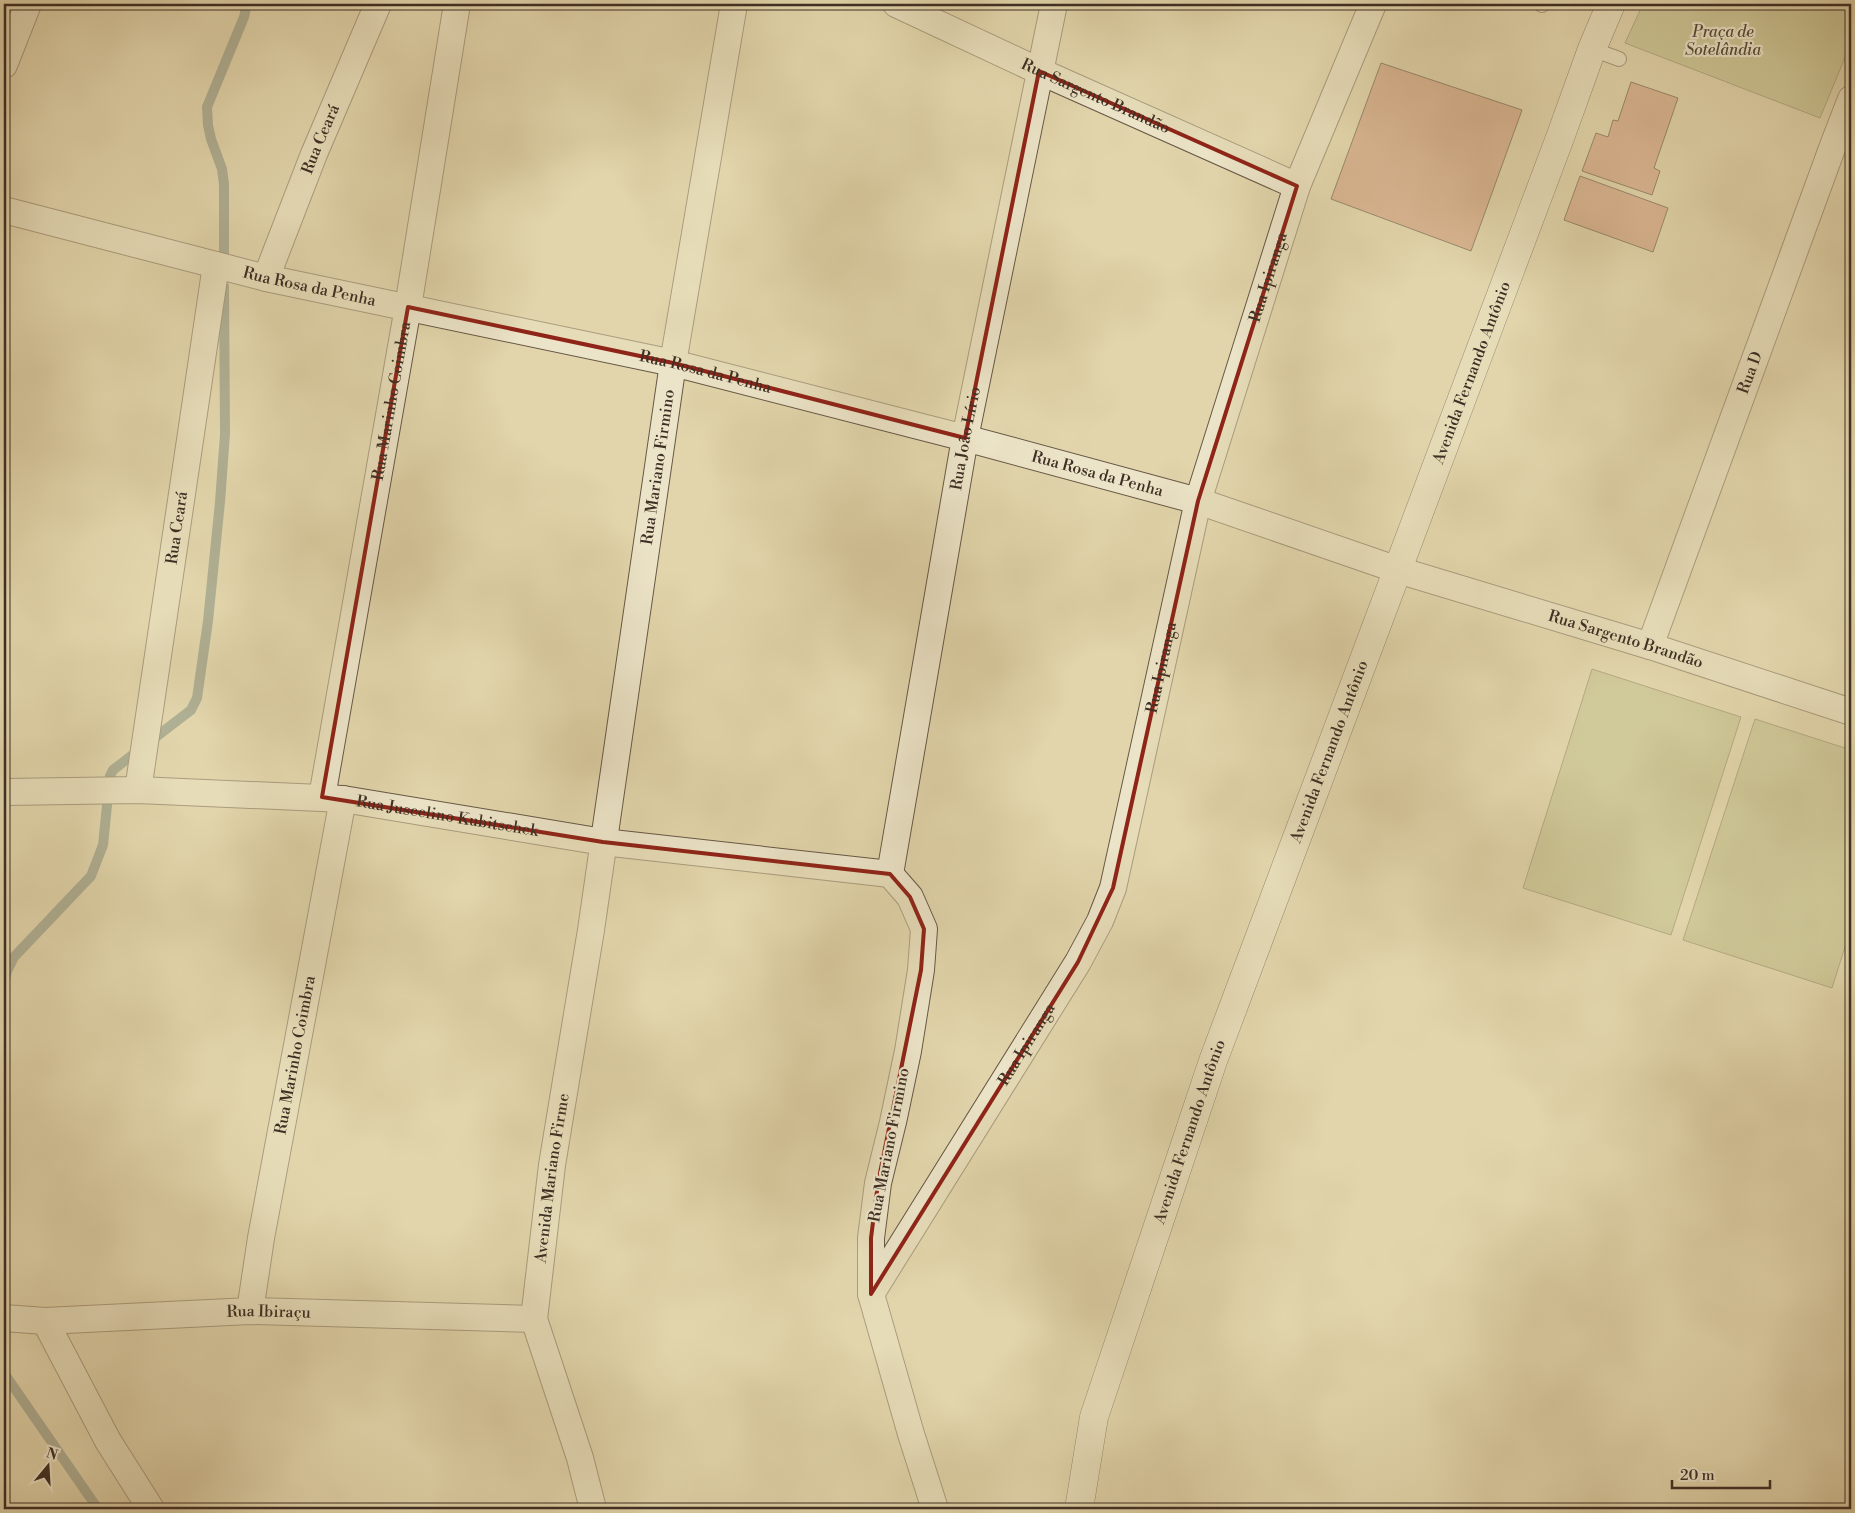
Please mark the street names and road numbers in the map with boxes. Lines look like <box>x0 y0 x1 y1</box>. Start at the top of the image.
street label: Rua Sargento Brandão <box>1018 54 1173 138</box>
street label: Rua Ceará <box>297 101 344 177</box>
street label: Rua Ipiranga <box>1245 229 1292 325</box>
street label: Rua Rosa da Penha <box>241 262 379 311</box>
street label: Avenida Fernando Antônio <box>1428 278 1515 468</box>
street label: Rua Marinho Coimbra <box>368 319 415 482</box>
street label: Rua Rosa da Penha <box>637 346 775 398</box>
street label: Rua D <box>1733 349 1767 397</box>
street label: Rua João Lírio <box>946 385 985 492</box>
street label: Rua Mariano Firmino <box>637 388 679 546</box>
street label: Rua Rosa da Penha <box>1029 446 1166 501</box>
street label: Rua Ceará <box>162 489 192 566</box>
street label: Rua Sargento Brandão <box>1546 606 1706 673</box>
street label: Rua Ipiranga <box>1142 619 1181 715</box>
street label: Avenida Fernando Antônio <box>1285 658 1373 847</box>
street label: Rua Juscelino Kubitschek <box>355 791 542 841</box>
street label: Rua Marinho Coimbra <box>271 973 320 1136</box>
street label: Rua Ipiranga <box>993 999 1060 1089</box>
street label: Avenida Fernando Antônio <box>1149 1037 1230 1228</box>
street label: Rua Mariano Firmino <box>864 1066 914 1224</box>
street label: Avenida Mariano Firme <box>531 1092 574 1265</box>
street label: Rua Ibiraçu <box>226 1301 311 1323</box>

